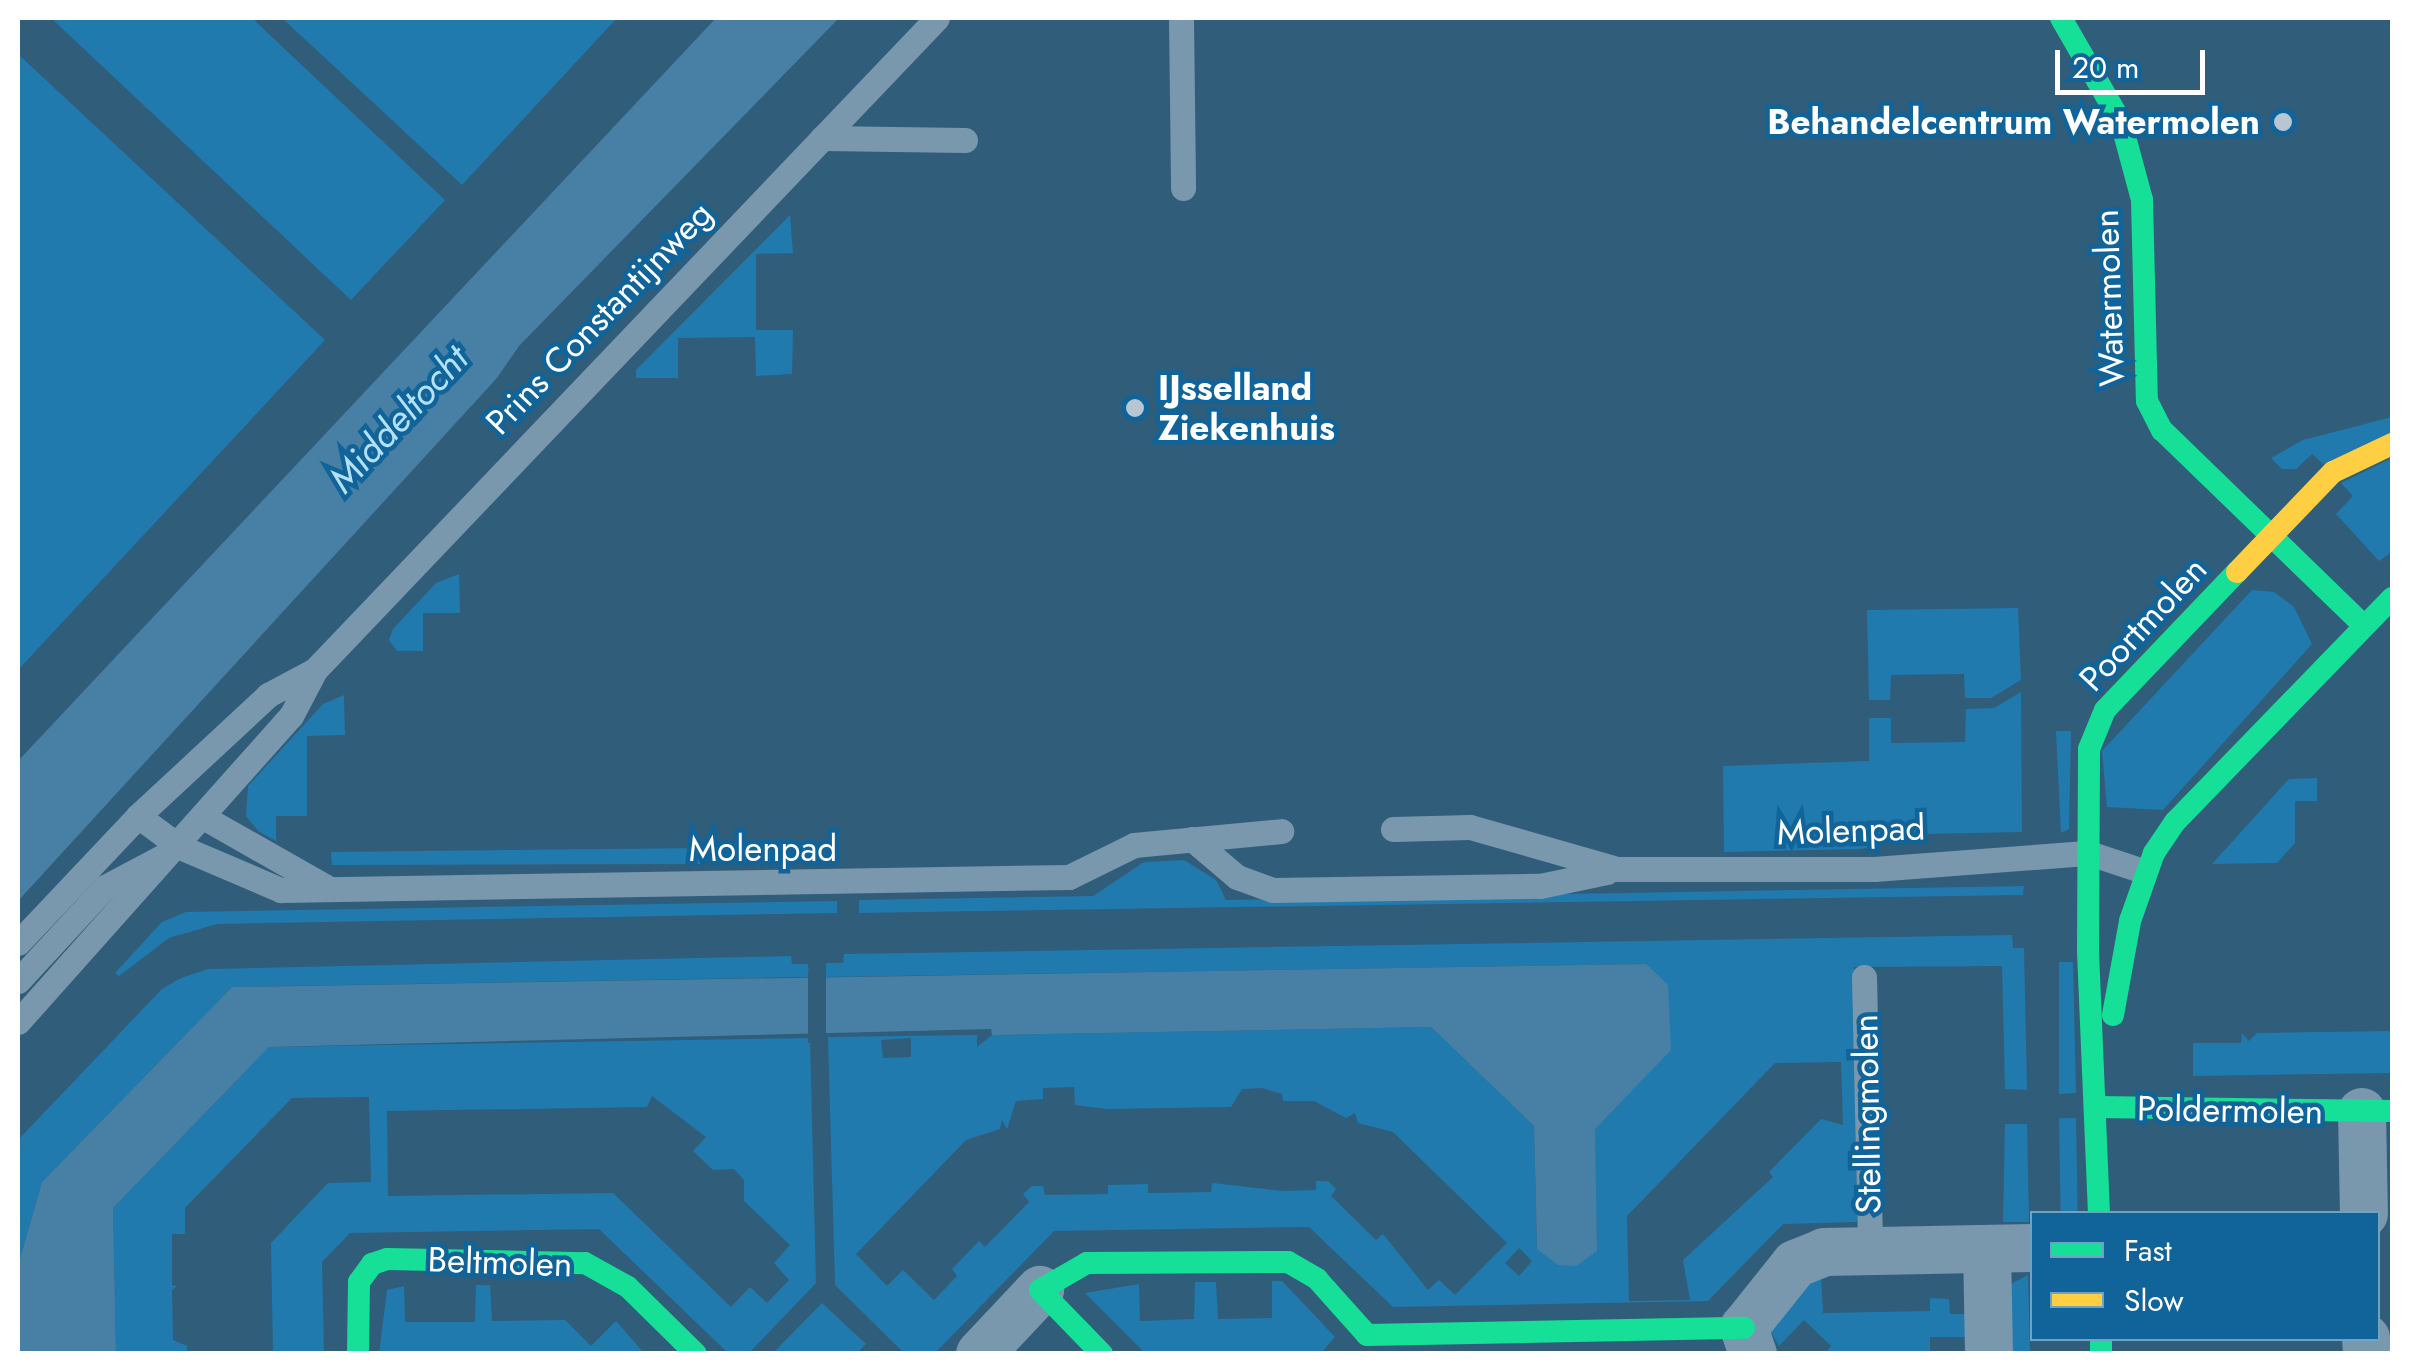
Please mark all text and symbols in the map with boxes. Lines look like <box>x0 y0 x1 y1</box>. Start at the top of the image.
scale bar <box>2060 30 2210 92</box>
text: 20 m <box>2072 46 2139 89</box>
place label: Behandelcentrum Watermolen <box>1767 101 2260 143</box>
marker: Behandelcentrum Watermolen <box>2270 109 2296 135</box>
street label: Prins Constantijnweg <box>477 193 721 443</box>
street label: Watermolen <box>2085 209 2133 387</box>
water label: Middeltocht <box>319 336 477 502</box>
place label: IJsselland Ziekenhuis <box>1158 367 1335 449</box>
marker: IJsselland Ziekenhuis <box>1122 395 1148 421</box>
street label: Poortmolen <box>2070 548 2216 700</box>
street label: Molenpad <box>1776 806 1926 854</box>
street label: Molenpad <box>689 828 837 870</box>
street label: Stellingmolen <box>1844 1014 1890 1214</box>
street label: Poldermolen <box>2137 1087 2323 1133</box>
legend <box>2030 1211 2380 1341</box>
text: Fast <box>2124 1229 2172 1272</box>
street label: Beltmolen <box>427 1238 573 1286</box>
text: Slow <box>2124 1279 2184 1322</box>

